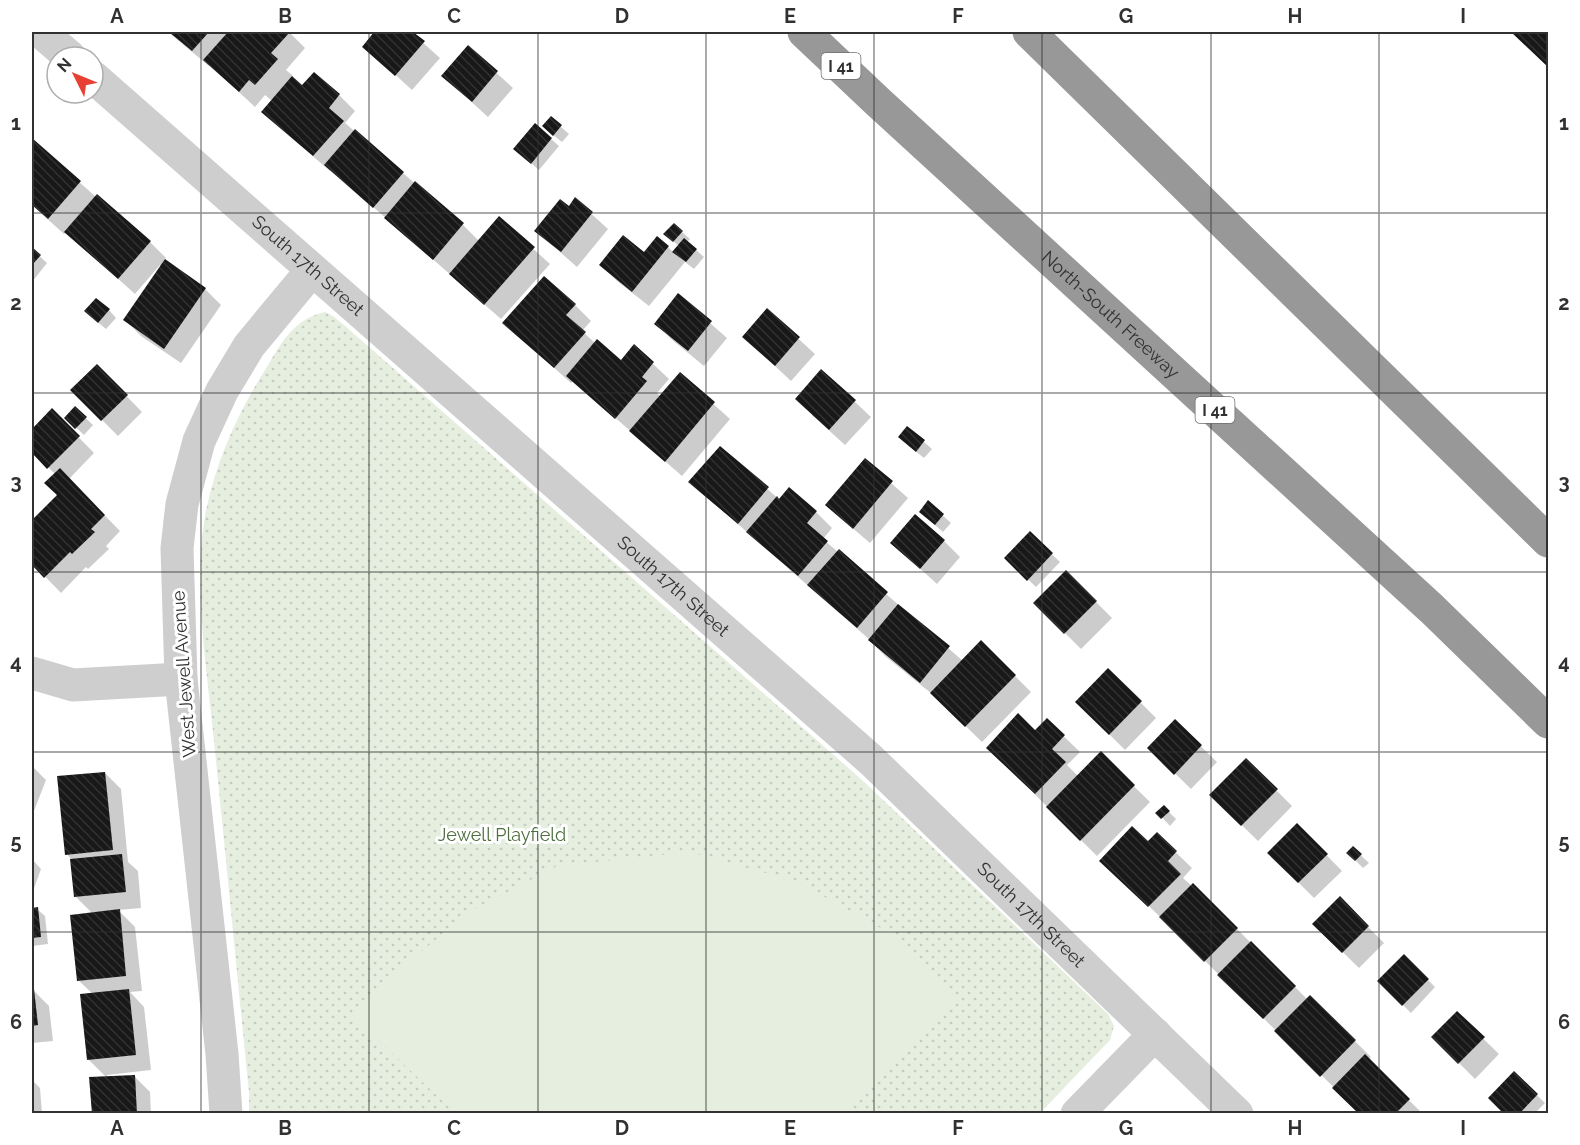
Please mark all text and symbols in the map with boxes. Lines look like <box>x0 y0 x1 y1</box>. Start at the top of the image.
text: A <box>110 4 124 28</box>
text: B <box>278 4 292 28</box>
text: C <box>447 4 461 28</box>
text: D <box>615 4 629 28</box>
text: E <box>784 4 796 28</box>
text: F <box>952 4 964 28</box>
text: G <box>1119 4 1133 28</box>
text: H <box>1288 4 1302 28</box>
text: I <box>1460 4 1466 28</box>
north arrow <box>45 45 105 105</box>
road number: I 41 <box>822 53 860 79</box>
text: N <box>53 54 76 76</box>
text: 1 <box>11 111 21 135</box>
text: 1 <box>1559 111 1569 135</box>
street label: South 17th Street <box>248 211 368 320</box>
street label: North-South Freeway <box>1038 246 1184 383</box>
text: 2 <box>10 291 22 315</box>
text: 2 <box>1558 291 1570 315</box>
road number: I 41 <box>1196 397 1234 423</box>
text: 3 <box>10 470 22 494</box>
text: 3 <box>1558 470 1570 494</box>
street label: South 17th Street <box>613 531 734 641</box>
street label: West Jewell Avenue <box>167 590 200 758</box>
text: 4 <box>10 650 22 674</box>
text: 4 <box>1558 650 1570 674</box>
park label: Jewell Playfield <box>438 824 566 845</box>
text: 5 <box>10 830 22 854</box>
text: 5 <box>1558 830 1570 854</box>
street label: South 17th Street <box>973 858 1090 971</box>
text: 6 <box>10 1010 22 1034</box>
text: 6 <box>1558 1010 1570 1034</box>
text: A <box>110 1116 124 1140</box>
text: B <box>278 1116 292 1140</box>
text: C <box>447 1116 461 1140</box>
text: D <box>615 1116 629 1140</box>
text: E <box>784 1116 796 1140</box>
text: F <box>952 1116 964 1140</box>
text: G <box>1119 1116 1133 1140</box>
text: H <box>1288 1116 1302 1140</box>
text: I <box>1460 1116 1466 1140</box>

